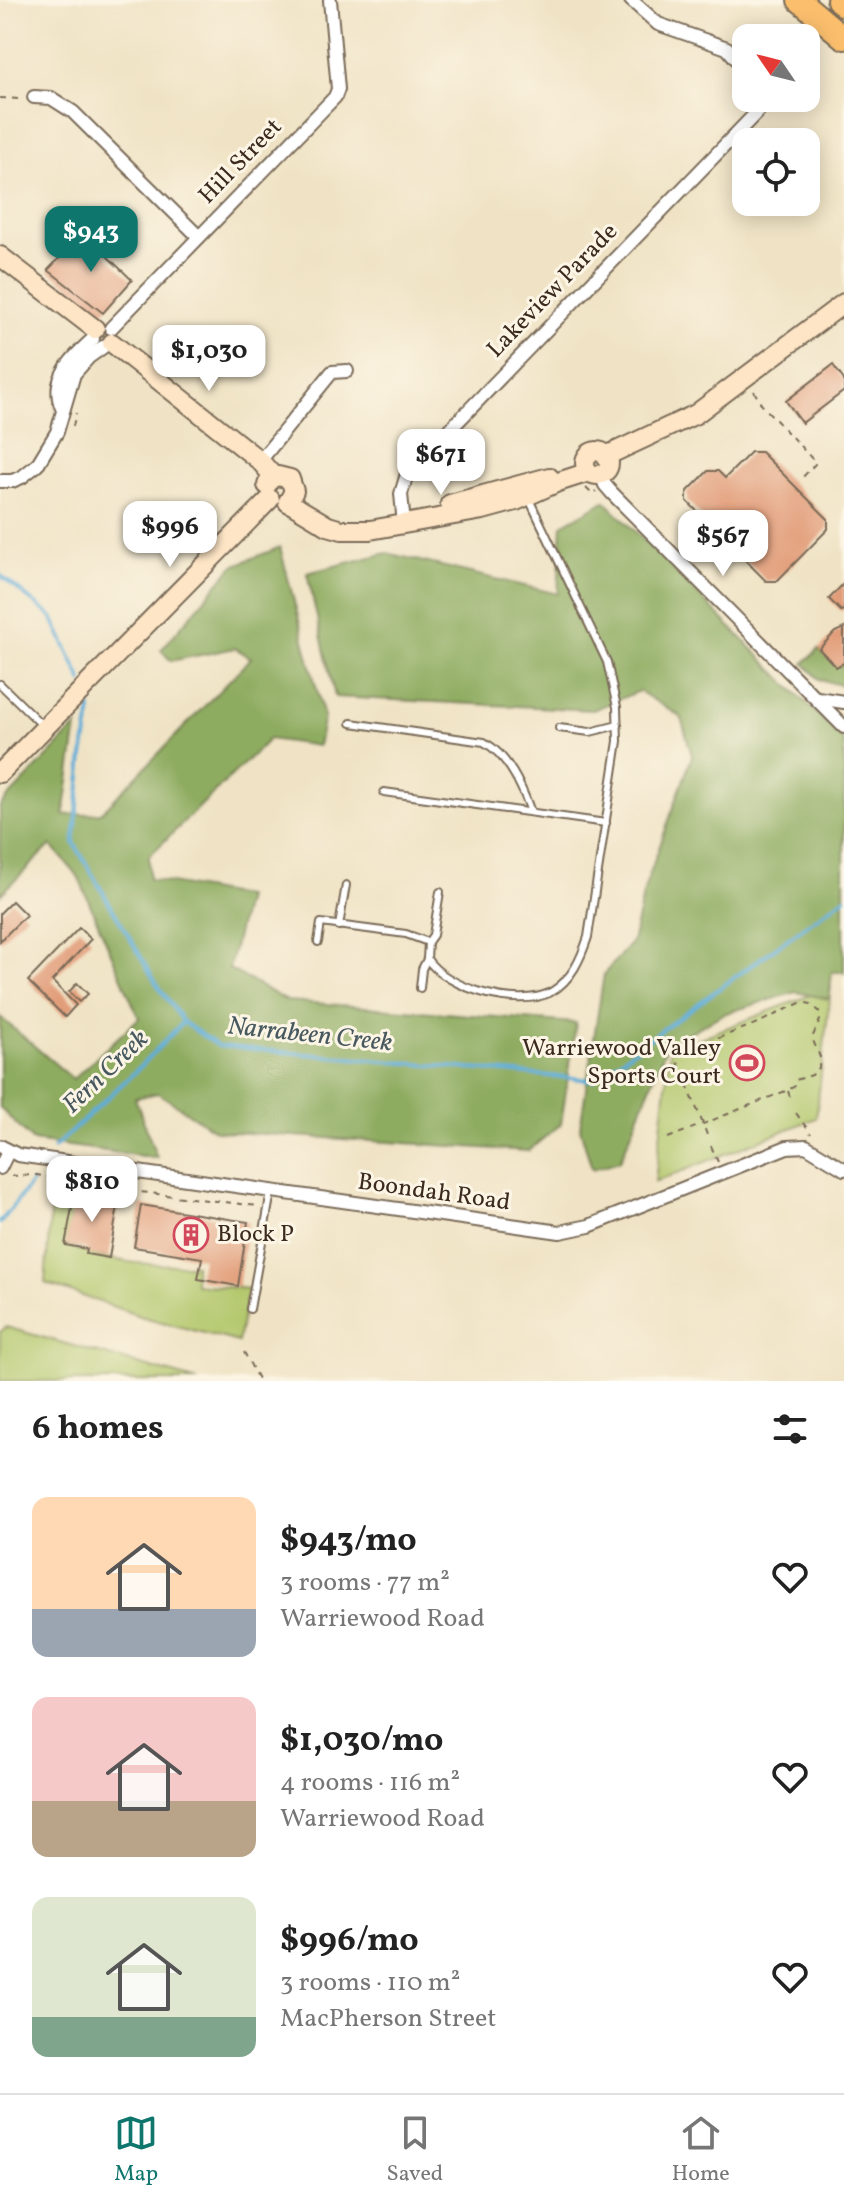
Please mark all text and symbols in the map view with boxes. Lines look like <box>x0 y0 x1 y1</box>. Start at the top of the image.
north arrow <box>732 24 820 112</box>
map controls <box>732 24 820 216</box>
street label: Hill Street <box>191 112 291 212</box>
button: locate <box>732 128 820 216</box>
pin: $943 <box>44 206 138 274</box>
text: $943 <box>63 214 119 250</box>
street label: Lakeview Parade <box>480 216 626 366</box>
pin: $1,030 <box>144 325 274 393</box>
text: $1,030 <box>170 333 248 369</box>
pin: $671 <box>394 429 488 497</box>
text: $671 <box>415 437 467 473</box>
pin: $996 <box>123 501 217 569</box>
text: $996 <box>141 509 199 545</box>
pin: $567 <box>676 510 770 578</box>
text: $567 <box>696 518 750 554</box>
water label: Narrabeen Creek <box>226 1008 394 1062</box>
water label: Fern Creek <box>55 1022 157 1122</box>
place label: Warriewood Valley Sports Court <box>522 1032 721 1094</box>
sports icon: Warriewood Valley Sports Court <box>728 1044 766 1082</box>
pin: $810 <box>45 1156 139 1224</box>
text: $810 <box>64 1164 120 1200</box>
street label: Boondah Road <box>356 1165 512 1221</box>
building icon: Block P <box>172 1216 210 1254</box>
place label: Block P <box>217 1218 294 1252</box>
text: 6 homes <box>32 1406 164 1453</box>
icon: filters <box>768 1407 812 1451</box>
text: $943/mo <box>280 1518 417 1565</box>
icon: home <box>96 1529 192 1625</box>
icon: heart <box>768 1555 812 1599</box>
text: 3 rooms · 77 m² <box>280 1565 450 1601</box>
text: Warriewood Road <box>280 1601 485 1637</box>
text: $1,030/mo <box>280 1718 444 1765</box>
icon: home <box>96 1729 192 1825</box>
icon: heart <box>768 1755 812 1799</box>
text: 4 rooms · 116 m² <box>280 1765 460 1801</box>
text: Warriewood Road <box>280 1801 485 1837</box>
text: $996/mo <box>280 1918 419 1965</box>
icon: home <box>96 1929 192 2025</box>
icon: heart <box>768 1955 812 1999</box>
text: 3 rooms · 110 m² <box>280 1965 460 2001</box>
text: MacPherson Street <box>280 2001 496 2037</box>
tab: Map <box>114 2111 158 2190</box>
tab: Saved <box>387 2111 443 2190</box>
tab: Home <box>672 2111 730 2190</box>

